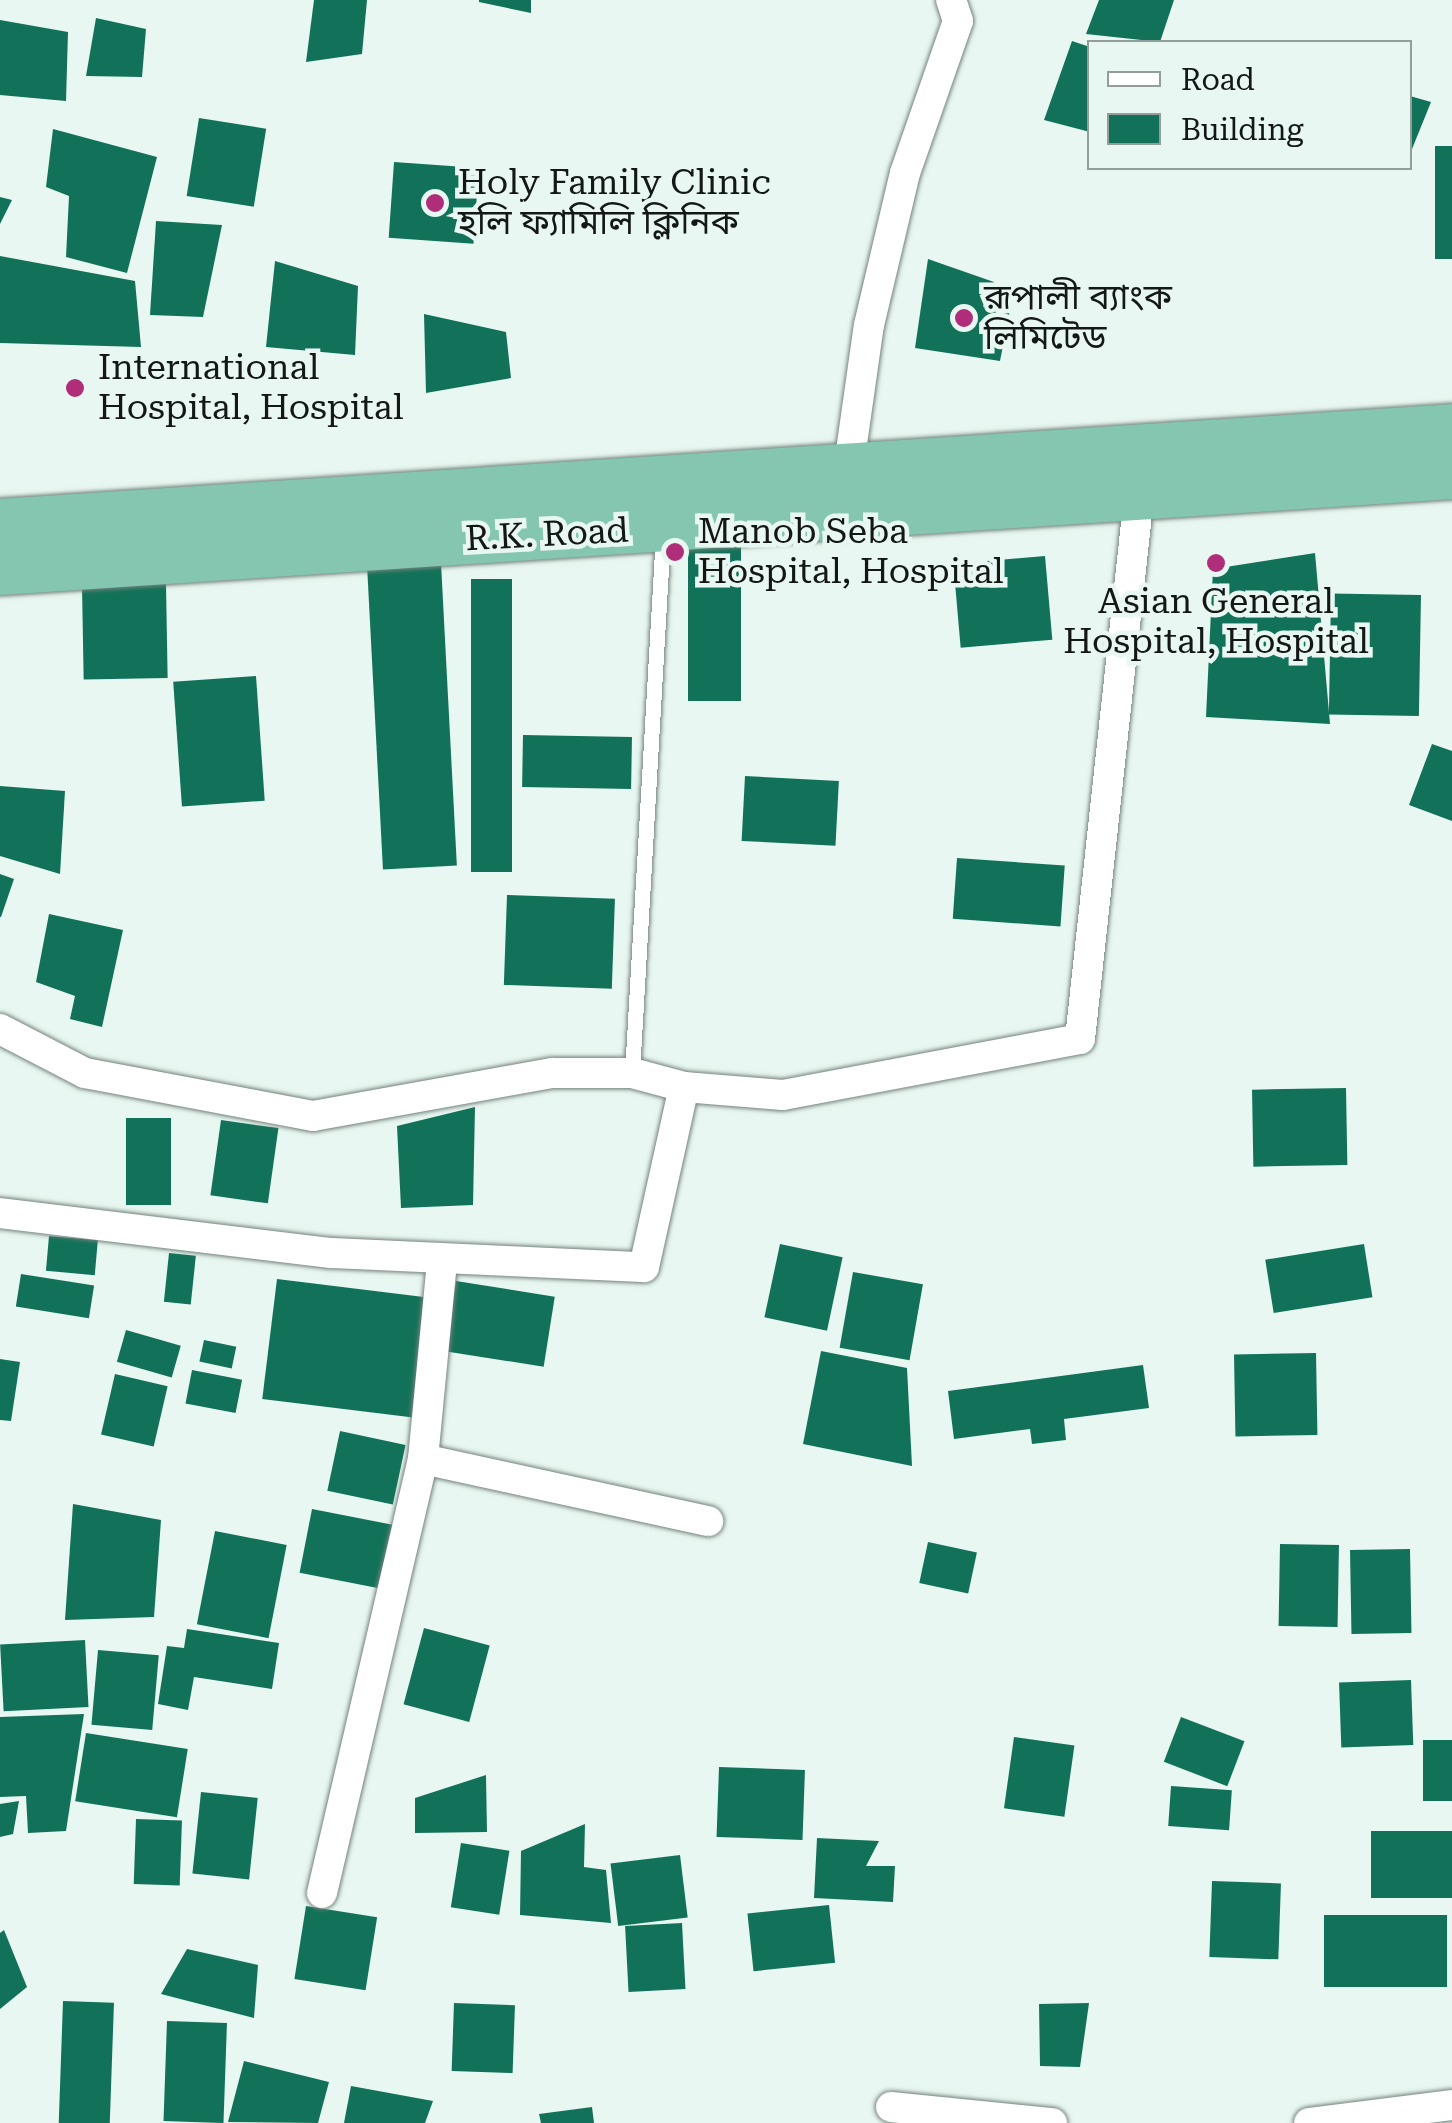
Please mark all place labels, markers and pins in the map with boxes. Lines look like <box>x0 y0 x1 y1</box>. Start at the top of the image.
place label: Holy Family Clinic হলি ফ্যামিলি ক্লিনিক <box>458 162 771 244</box>
marker: Holy Family Clinic হলি ফ্যামিলি ক্লিনিক <box>422 190 448 216</box>
place label: রূপালী ব্যাংক লিমিটেড <box>984 277 1172 359</box>
marker: রূপালী ব্যাংক লিমিটেড <box>953 307 975 329</box>
place label: International Hospital, Hospital <box>98 347 403 429</box>
marker: International Hospital, Hospital <box>62 375 88 401</box>
place label: Manob Seba Hospital, Hospital <box>698 511 1003 593</box>
marker: Manob Seba Hospital, Hospital <box>662 539 688 565</box>
marker: Asian General Hospital, Hospital <box>1203 550 1229 576</box>
place label: Asian General Hospital, Hospital <box>1063 581 1369 663</box>

